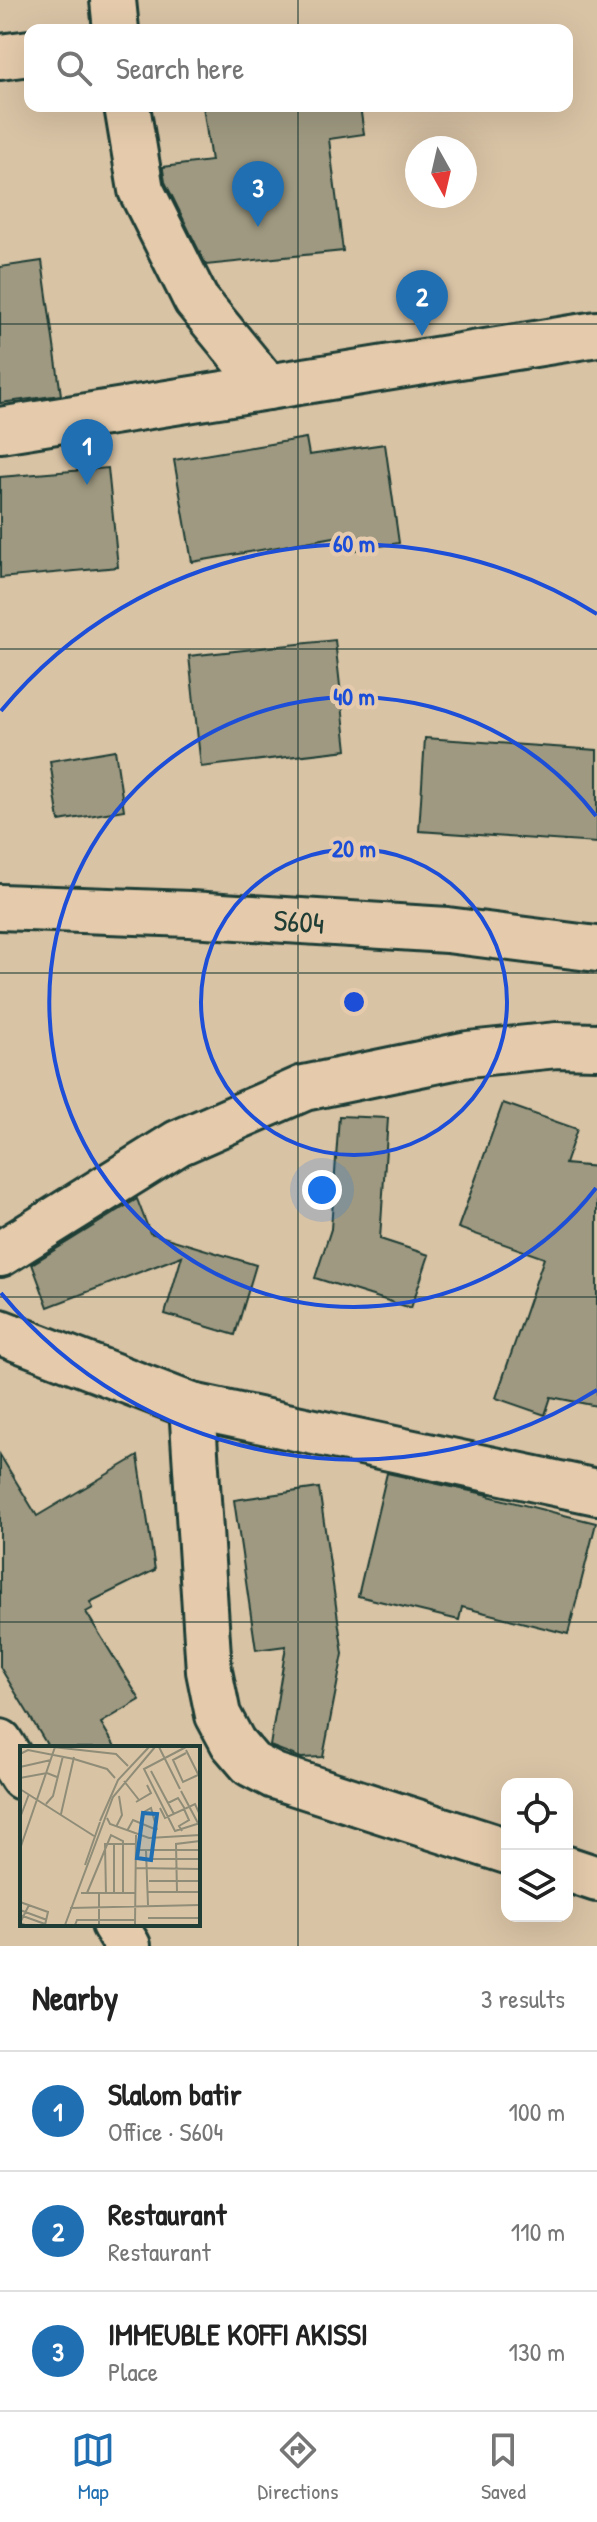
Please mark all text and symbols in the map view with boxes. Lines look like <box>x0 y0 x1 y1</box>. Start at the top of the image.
search box <box>24 24 573 112</box>
icon: search <box>52 46 96 90</box>
text: Search here <box>116 48 244 88</box>
north arrow <box>405 136 477 208</box>
pin: 3 <box>232 161 284 227</box>
pin: 2 <box>396 270 448 336</box>
pin: 1 <box>61 419 113 485</box>
text: 60 m <box>333 527 375 559</box>
text: 40 m <box>333 680 375 712</box>
text: 20 m <box>332 832 376 864</box>
street label: S604 <box>272 899 326 943</box>
centre of rings <box>340 988 368 1016</box>
your location <box>302 1170 342 1210</box>
inset map <box>20 1746 200 1926</box>
map controls <box>501 1778 573 1922</box>
button: locate <box>501 1778 573 1850</box>
button: layers <box>501 1850 573 1922</box>
text: Nearby <box>32 1975 118 2021</box>
text: 3 results <box>481 1981 565 2016</box>
text: Slalom batir <box>108 2074 242 2114</box>
text: 1 <box>53 2094 63 2129</box>
text: 100 m <box>509 2094 565 2129</box>
text: Office · S604 <box>108 2114 223 2149</box>
text: Restaurant <box>108 2194 226 2234</box>
text: 2 <box>52 2214 64 2249</box>
text: 110 m <box>511 2214 565 2249</box>
text: Restaurant <box>108 2234 211 2269</box>
text: IMMEUBLE KOFFI AKISSI <box>108 2314 368 2354</box>
text: 3 <box>52 2334 64 2369</box>
text: 130 m <box>509 2334 565 2369</box>
text: Place <box>108 2354 158 2389</box>
tab: Map <box>71 2428 115 2506</box>
tab: Directions <box>258 2428 339 2506</box>
tab: Saved <box>481 2428 526 2506</box>

